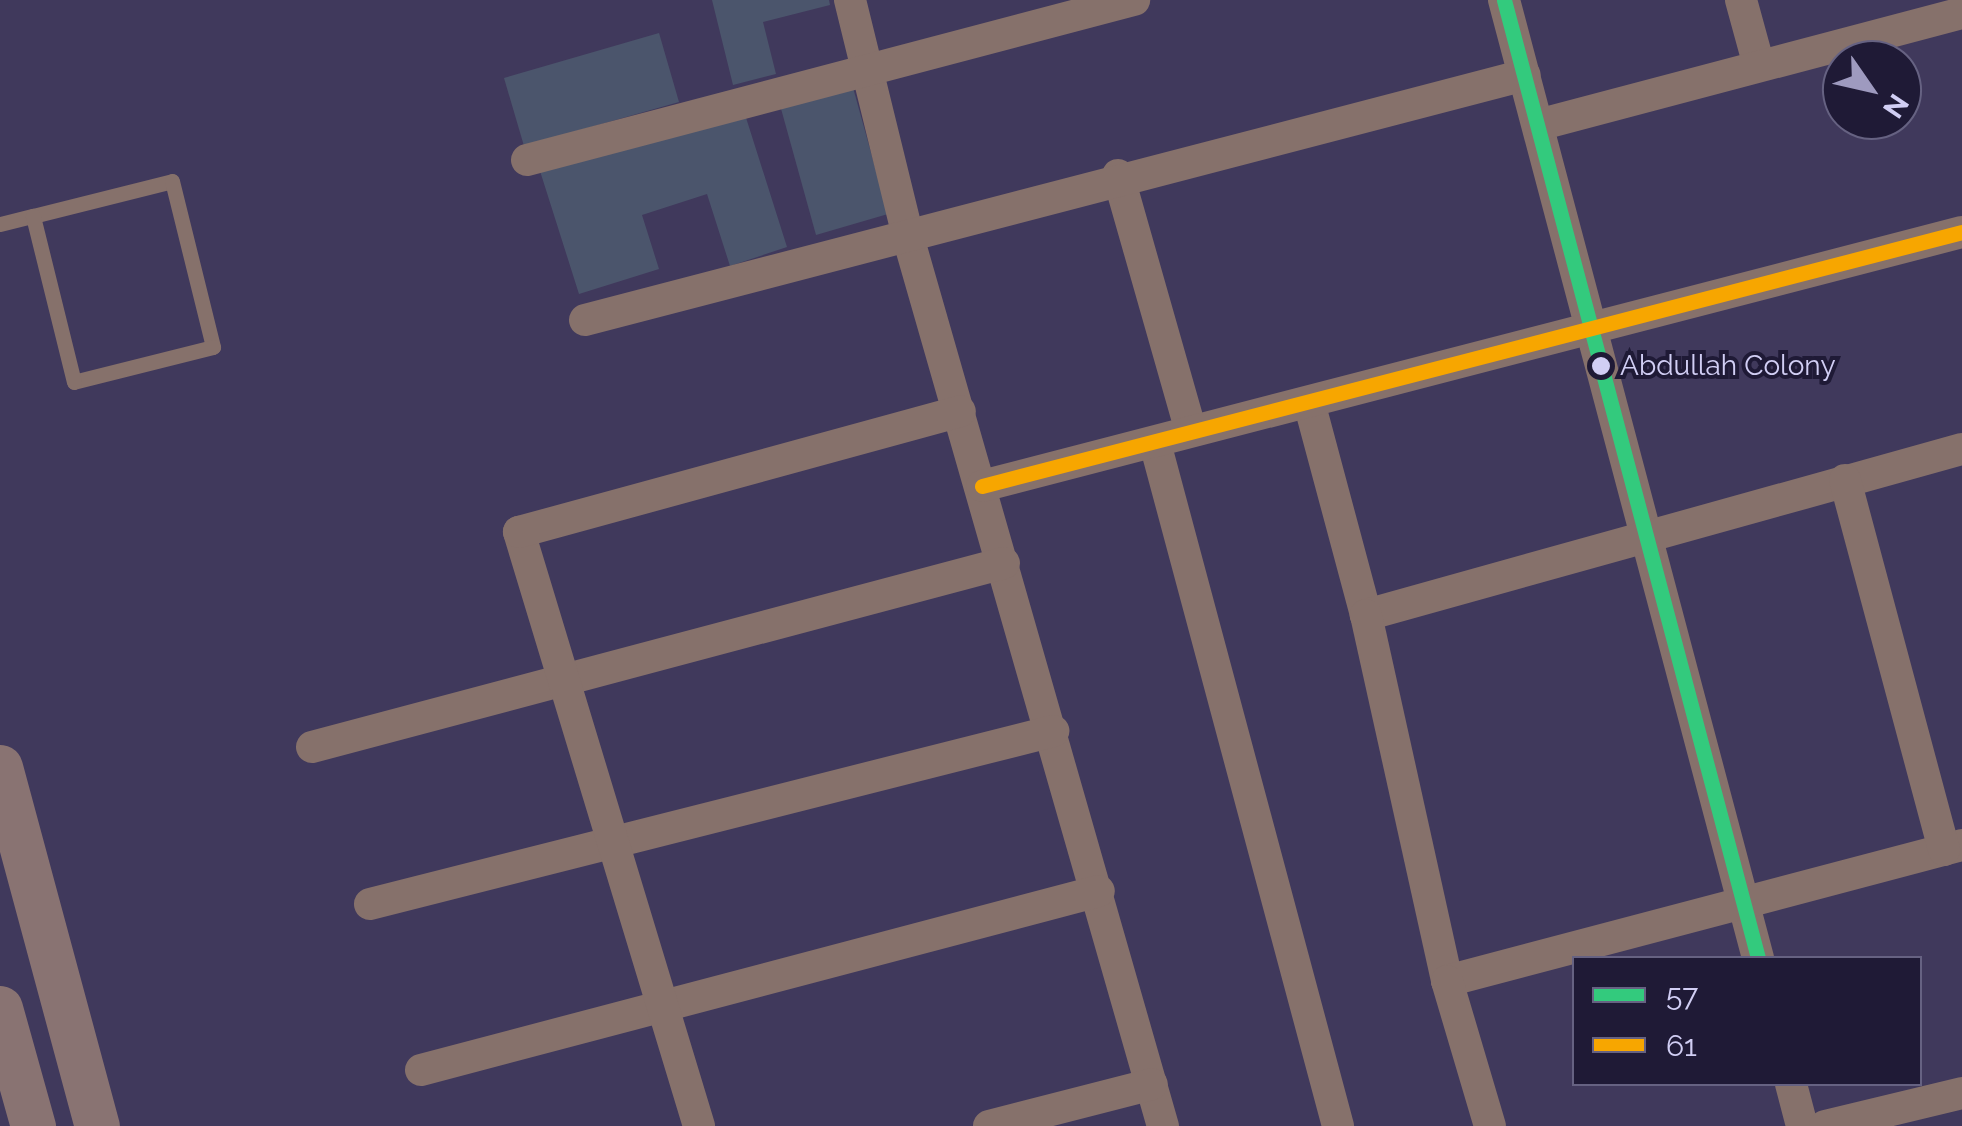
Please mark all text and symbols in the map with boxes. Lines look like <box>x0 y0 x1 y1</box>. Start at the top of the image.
north arrow <box>1822 40 1922 140</box>
text: N <box>1876 88 1915 124</box>
place label: Abdullah Colony <box>1620 349 1836 383</box>
marker: Abdullah Colony <box>1591 356 1611 376</box>
legend <box>1572 956 1922 1086</box>
text: 57 <box>1666 978 1698 1013</box>
text: 61 <box>1666 1028 1697 1063</box>

